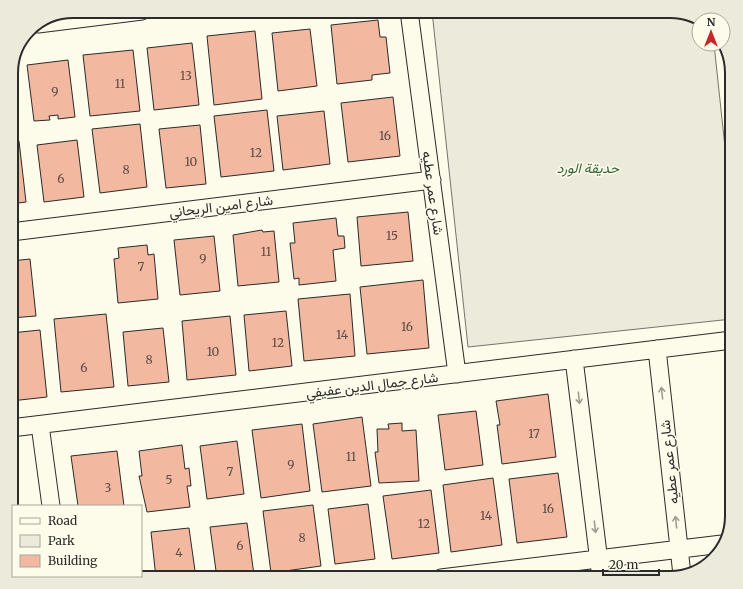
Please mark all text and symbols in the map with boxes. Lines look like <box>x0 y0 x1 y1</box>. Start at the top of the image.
north arrow <box>691 12 731 52</box>
text: N <box>707 15 716 29</box>
house number: 13 <box>180 68 192 83</box>
house number: 11 <box>115 76 126 91</box>
house number: 9 <box>51 84 59 99</box>
house number: 16 <box>379 128 391 143</box>
house number: 12 <box>250 145 262 160</box>
street label: شارع عمر عطيه <box>416 150 448 236</box>
house number: 10 <box>185 154 198 169</box>
park label: حديقة الورد <box>557 159 620 177</box>
house number: 8 <box>122 162 130 177</box>
house number: 6 <box>57 171 65 186</box>
street label: شارع امين الريحاني <box>168 191 274 224</box>
house number: 15 <box>386 228 398 243</box>
house number: 11 <box>261 244 272 259</box>
house number: 9 <box>199 251 207 266</box>
house number: 7 <box>138 259 145 274</box>
house number: 16 <box>401 319 413 334</box>
house number: 14 <box>336 327 349 342</box>
house number: 12 <box>272 335 284 350</box>
house number: 10 <box>207 344 220 359</box>
house number: 8 <box>145 352 153 367</box>
house number: 6 <box>80 360 88 375</box>
street label: شارع جمال الدين عفيفي <box>305 368 440 405</box>
one-way arrow <box>658 387 665 400</box>
one-way arrow <box>575 391 583 404</box>
street label: شارع عمر عطيه <box>656 419 684 505</box>
house number: 17 <box>528 426 540 441</box>
house number: 11 <box>346 449 357 464</box>
house number: 9 <box>287 457 295 472</box>
house number: 7 <box>227 464 234 479</box>
house number: 5 <box>165 472 173 487</box>
house number: 3 <box>105 480 112 495</box>
house number: 16 <box>542 501 554 516</box>
legend <box>12 505 142 577</box>
house number: 14 <box>480 508 493 523</box>
text: Road <box>48 513 77 528</box>
house number: 12 <box>418 516 430 531</box>
one-way arrow <box>672 516 680 529</box>
one-way arrow <box>591 520 599 533</box>
house number: 8 <box>298 530 306 545</box>
text: Park <box>48 533 75 548</box>
house number: 6 <box>236 538 244 553</box>
house number: 4 <box>175 545 183 560</box>
scale bar <box>603 551 659 577</box>
text: Building <box>48 553 98 568</box>
text: 20 m <box>609 557 638 572</box>

